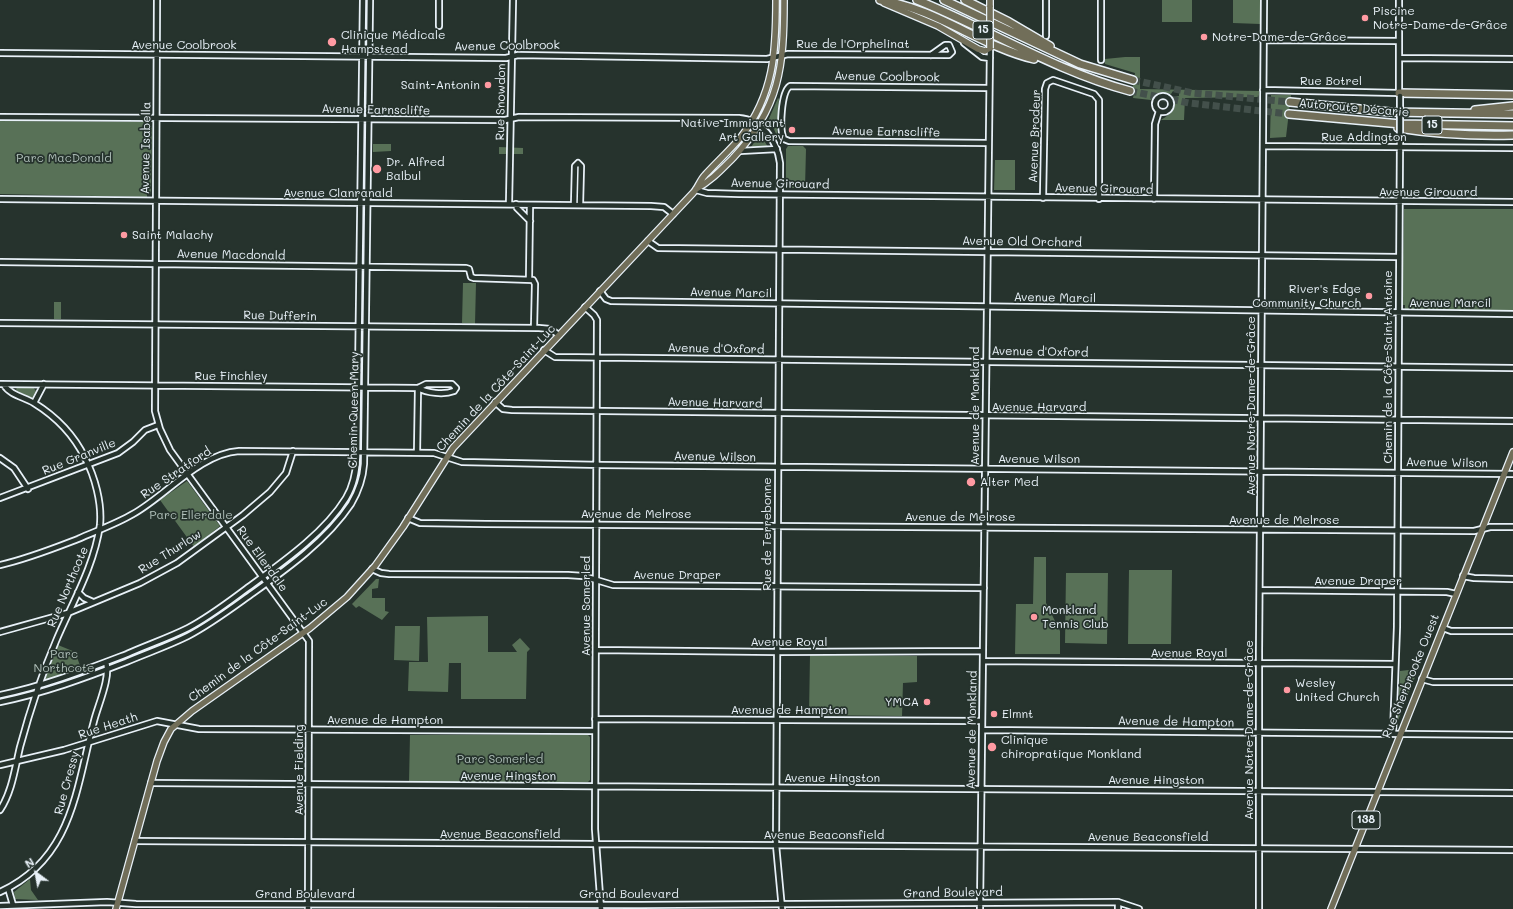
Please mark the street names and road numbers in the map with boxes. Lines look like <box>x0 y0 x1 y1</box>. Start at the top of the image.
road number: 15 <box>973 21 993 39</box>
street label: Rue de l'Orphelinat <box>796 37 910 51</box>
street label: Avenue Coolbrook <box>131 38 237 52</box>
street label: Avenue Coolbrook <box>454 38 560 54</box>
street label: Rue Snowdon <box>493 64 509 140</box>
street label: Avenue Coolbrook <box>834 69 940 85</box>
street label: Rue Botrel <box>1300 74 1362 88</box>
street label: Avenue Brodeur <box>1026 89 1044 183</box>
street label: Autoroute Décarie <box>1298 96 1410 120</box>
street label: Avenue Isabella <box>138 102 154 194</box>
street label: Avenue Earnscliffe <box>322 102 430 118</box>
road number: 15 <box>1422 116 1442 134</box>
street label: Avenue Earnscliffe <box>832 124 940 140</box>
street label: Rue Addington <box>1321 130 1407 144</box>
street label: Avenue Girouard <box>731 176 829 192</box>
street label: Avenue Girouard <box>1055 181 1153 197</box>
street label: Avenue Girouard <box>1379 185 1477 199</box>
street label: Avenue Clanranald <box>283 186 393 200</box>
street label: Avenue Old Orchard <box>962 234 1082 250</box>
street label: Avenue Macdonald <box>176 247 286 263</box>
street label: Chemin de la Côte-Saint-Antoine <box>1381 270 1395 464</box>
street label: Avenue Marcil <box>690 285 772 301</box>
street label: Avenue Marcil <box>1014 290 1096 306</box>
street label: Avenue Marcil <box>1409 296 1491 310</box>
street label: Rue Dufferin <box>243 308 317 324</box>
street label: Avenue Notre-Dame-de-Grâce <box>1244 316 1258 496</box>
street label: Chemin de la Côte-Saint-Luc <box>433 322 559 454</box>
street label: Avenue d'Oxford <box>668 341 764 357</box>
street label: Avenue d'Oxford <box>992 344 1088 360</box>
street label: Avenue de Monkland <box>968 347 982 465</box>
street label: Chemin Queen Mary <box>346 351 362 469</box>
street label: Rue Finchley <box>194 369 268 383</box>
street label: Avenue Harvard <box>667 395 763 411</box>
street label: Avenue Harvard <box>992 400 1086 414</box>
street label: Rue Granville <box>40 436 118 478</box>
street label: Rue Stratford <box>138 444 214 502</box>
street label: Avenue Wilson <box>674 449 756 465</box>
street label: Avenue Wilson <box>998 452 1080 466</box>
street label: Avenue Wilson <box>1406 455 1488 471</box>
street label: Rue de Terrebonne <box>760 477 774 591</box>
street label: Avenue de Melrose <box>581 507 691 521</box>
street label: Avenue de Melrose <box>905 510 1015 524</box>
street label: Avenue de Melrose <box>1229 513 1339 527</box>
street label: Rue Ellerdale <box>233 523 291 595</box>
street label: Rue Thurlow <box>136 527 204 577</box>
street label: Rue Northcote <box>44 544 92 630</box>
street label: Avenue Somerled <box>579 556 593 656</box>
street label: Avenue Draper <box>633 568 721 582</box>
street label: Avenue Draper <box>1314 574 1402 588</box>
street label: Chemin de la Côte-Saint-Luc <box>186 595 330 705</box>
street label: Rue Sherbrooke Ouest <box>1379 612 1443 740</box>
street label: Avenue Royal <box>751 635 827 649</box>
street label: Avenue Notre-Dame-de-Grâce <box>1242 640 1256 820</box>
street label: Avenue Royal <box>1151 646 1227 660</box>
street label: Avenue de Monkland <box>964 671 980 789</box>
street label: Avenue de Hampton <box>731 703 847 717</box>
street label: Rue Heath <box>77 710 139 742</box>
street label: Avenue de Hampton <box>327 713 443 727</box>
street label: Avenue de Hampton <box>1118 714 1234 730</box>
street label: Avenue Fielding <box>292 724 306 816</box>
street label: Rue Cressy <box>52 750 82 816</box>
street label: Avenue Hingston <box>460 769 556 783</box>
street label: Avenue Hingston <box>784 771 880 785</box>
street label: Avenue Hingston <box>1108 773 1204 787</box>
road number: 138 <box>1352 811 1380 829</box>
street label: Avenue Beaconsfield <box>440 827 560 841</box>
street label: Avenue Beaconsfield <box>764 828 884 842</box>
street label: Avenue Beaconsfield <box>1088 830 1208 844</box>
street label: Grand Boulevard <box>903 885 1003 901</box>
street label: Grand Boulevard <box>255 887 355 901</box>
street label: Grand Boulevard <box>579 887 679 901</box>

